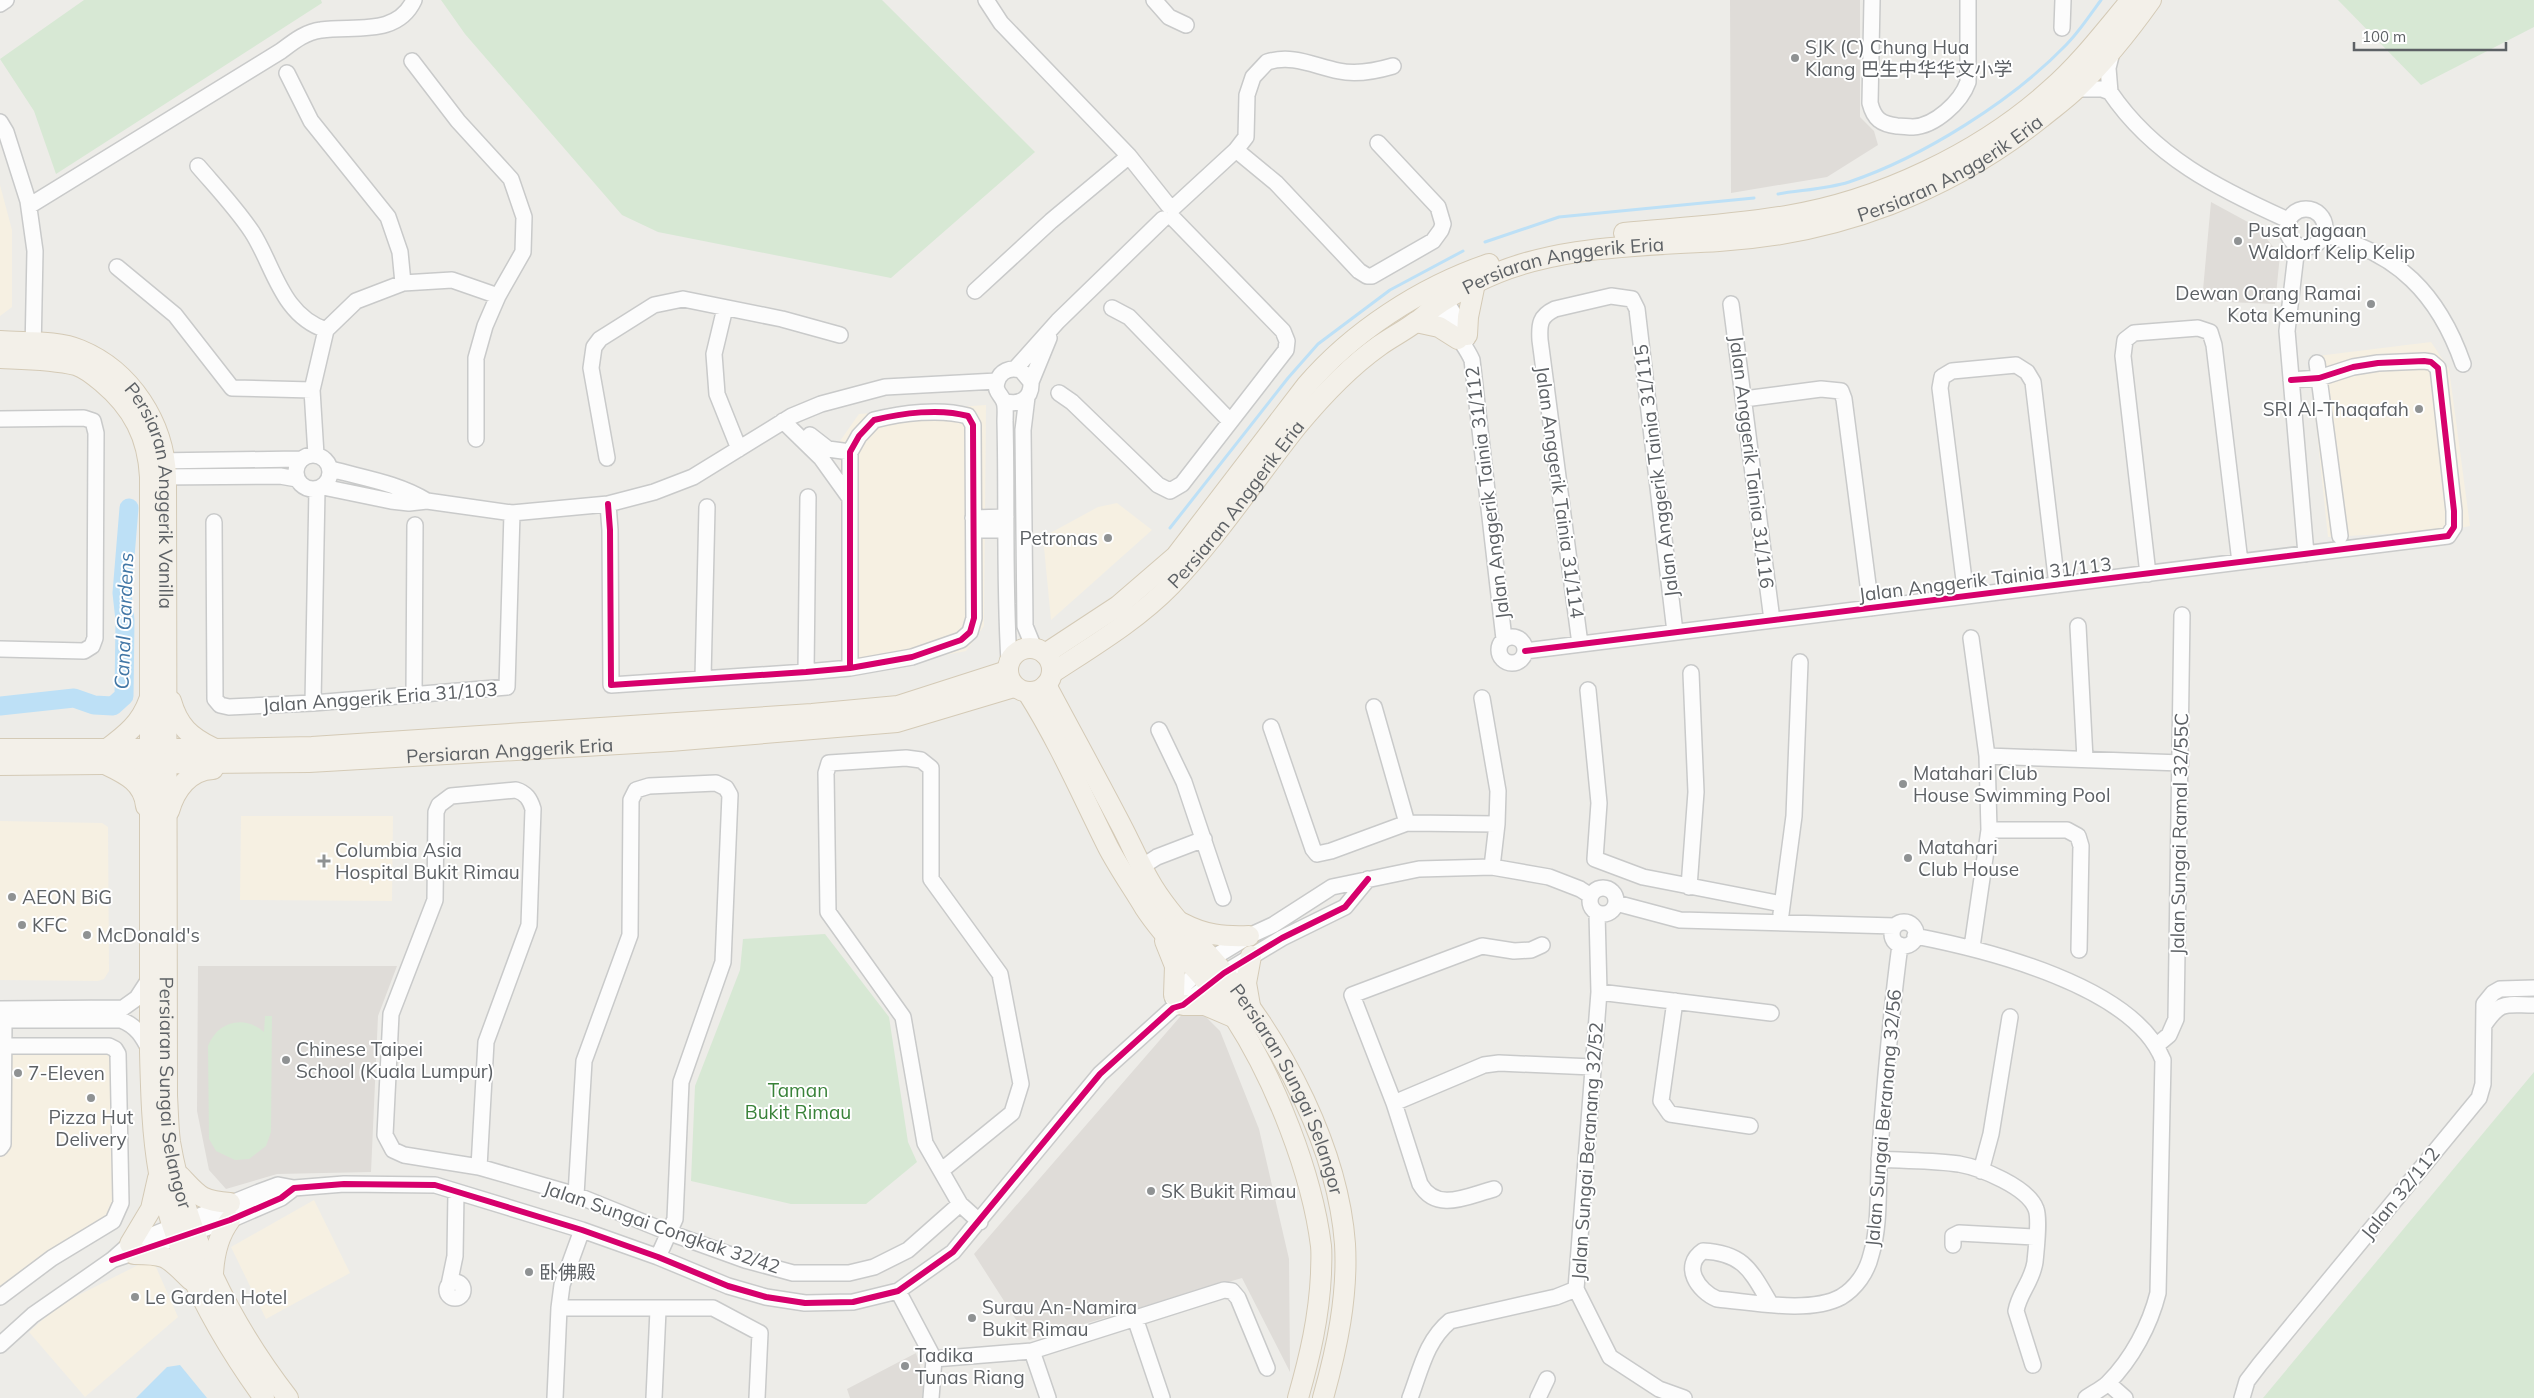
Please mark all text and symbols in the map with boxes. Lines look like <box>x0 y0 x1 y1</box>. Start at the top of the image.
scale bar <box>2354 20 2506 52</box>
text: 100 m <box>2362 27 2406 46</box>
place label: SJK (C) Chung Hua Klang 巴生中华华文小学 <box>1805 35 2013 81</box>
marker: SJK (C) Chung Hua Klang 巴生中华华文小学 <box>1789 52 1801 64</box>
street label: Persiaran Anggerik Eria <box>1854 109 2047 227</box>
place label: Pusat Jagaan Waldorf Kelip Kelip <box>2248 218 2415 264</box>
street label: Persiaran Anggerik Eria <box>1458 232 1665 300</box>
marker: Pusat Jagaan Waldorf Kelip Kelip <box>2232 235 2244 247</box>
place label: Dewan Orang Ramai Kota Kemuning <box>2175 281 2361 327</box>
marker: Dewan Orang Ramai Kota Kemuning <box>2365 298 2377 310</box>
street label: Jalan Anggerik Tainia 31/116 <box>1725 334 1779 590</box>
street label: Jalan Anggerik Tainia 31/115 <box>1629 343 1683 599</box>
street label: Jalan Anggerik Tainia 31/114 <box>1530 364 1590 620</box>
street label: Jalan Anggerik Tainia 31/112 <box>1460 365 1514 621</box>
street label: Persiaran Anggerik Vanilla <box>120 377 178 609</box>
place label: SRI Al-Thaqafah <box>2263 397 2409 421</box>
marker: SRI Al-Thaqafah <box>2413 403 2425 415</box>
street label: Persiaran Anggerik Eria <box>1162 415 1309 593</box>
place label: Petronas <box>1019 526 1098 550</box>
marker: Petronas <box>1102 532 1114 544</box>
water label: Canal Gardens <box>109 552 138 690</box>
street label: Jalan Anggerik Tainia 31/113 <box>1857 552 2113 606</box>
street label: Jalan Anggerik Eria 31/103 <box>262 677 498 717</box>
street label: Jalan Sungai Ramal 32/55C <box>2165 713 2193 955</box>
street label: Persiaran Anggerik Eria <box>405 732 614 768</box>
place label: Matahari Club House Swimming Pool <box>1913 761 2110 807</box>
marker: Matahari Club House Swimming Pool <box>1897 778 1909 790</box>
place label: Matahari Club House <box>1918 835 2019 881</box>
place label: Columbia Asia Hospital Bukit Rimau <box>335 838 520 884</box>
marker: Matahari Club House <box>1902 852 1914 864</box>
marker: Columbia Asia Hospital Bukit Rimau <box>317 854 331 868</box>
place label: AEON BiG <box>22 885 112 909</box>
marker: AEON BiG <box>6 891 18 903</box>
place label: KFC <box>32 913 67 937</box>
marker: KFC <box>16 919 28 931</box>
place label: McDonald's <box>97 923 200 947</box>
marker: McDonald's <box>81 929 93 941</box>
street label: Persiaran Sungai Selangor <box>155 977 198 1212</box>
street label: Persiaran Sungai Selangor <box>1225 979 1349 1197</box>
street label: Jalan Sungai Beranang 32/56 <box>1860 988 1906 1248</box>
street label: Jalan Sungai Beranang 32/52 <box>1566 1021 1608 1281</box>
place label: Chinese Taipei School (Kuala Lumpur) <box>296 1037 494 1083</box>
marker: Chinese Taipei School (Kuala Lumpur) <box>280 1054 292 1066</box>
place label: 7-Eleven <box>28 1061 105 1085</box>
marker: 7-Eleven <box>12 1067 24 1079</box>
park label: Taman Bukit Rimau <box>745 1078 851 1124</box>
marker: Pizza Hut Delivery <box>85 1092 97 1104</box>
place label: Pizza Hut Delivery <box>48 1105 134 1151</box>
street label: Jalan 32/112 <box>2355 1142 2445 1244</box>
street label: Jalan Sungai Congkak 32/42 <box>541 1175 783 1279</box>
place label: SK Bukit Rimau <box>1161 1179 1296 1203</box>
marker: SK Bukit Rimau <box>1145 1185 1157 1197</box>
place label: 卧佛殿 <box>539 1260 596 1284</box>
marker: 卧佛殿 <box>523 1266 535 1278</box>
place label: Le Garden Hotel <box>145 1285 287 1309</box>
marker: Le Garden Hotel <box>129 1291 141 1303</box>
place label: Surau An-Namira Bukit Rimau <box>982 1295 1137 1341</box>
marker: Surau An-Namira Bukit Rimau <box>966 1312 978 1324</box>
place label: Tadika Tunas Riang <box>915 1343 1025 1389</box>
marker: Tadika Tunas Riang <box>899 1360 911 1372</box>

